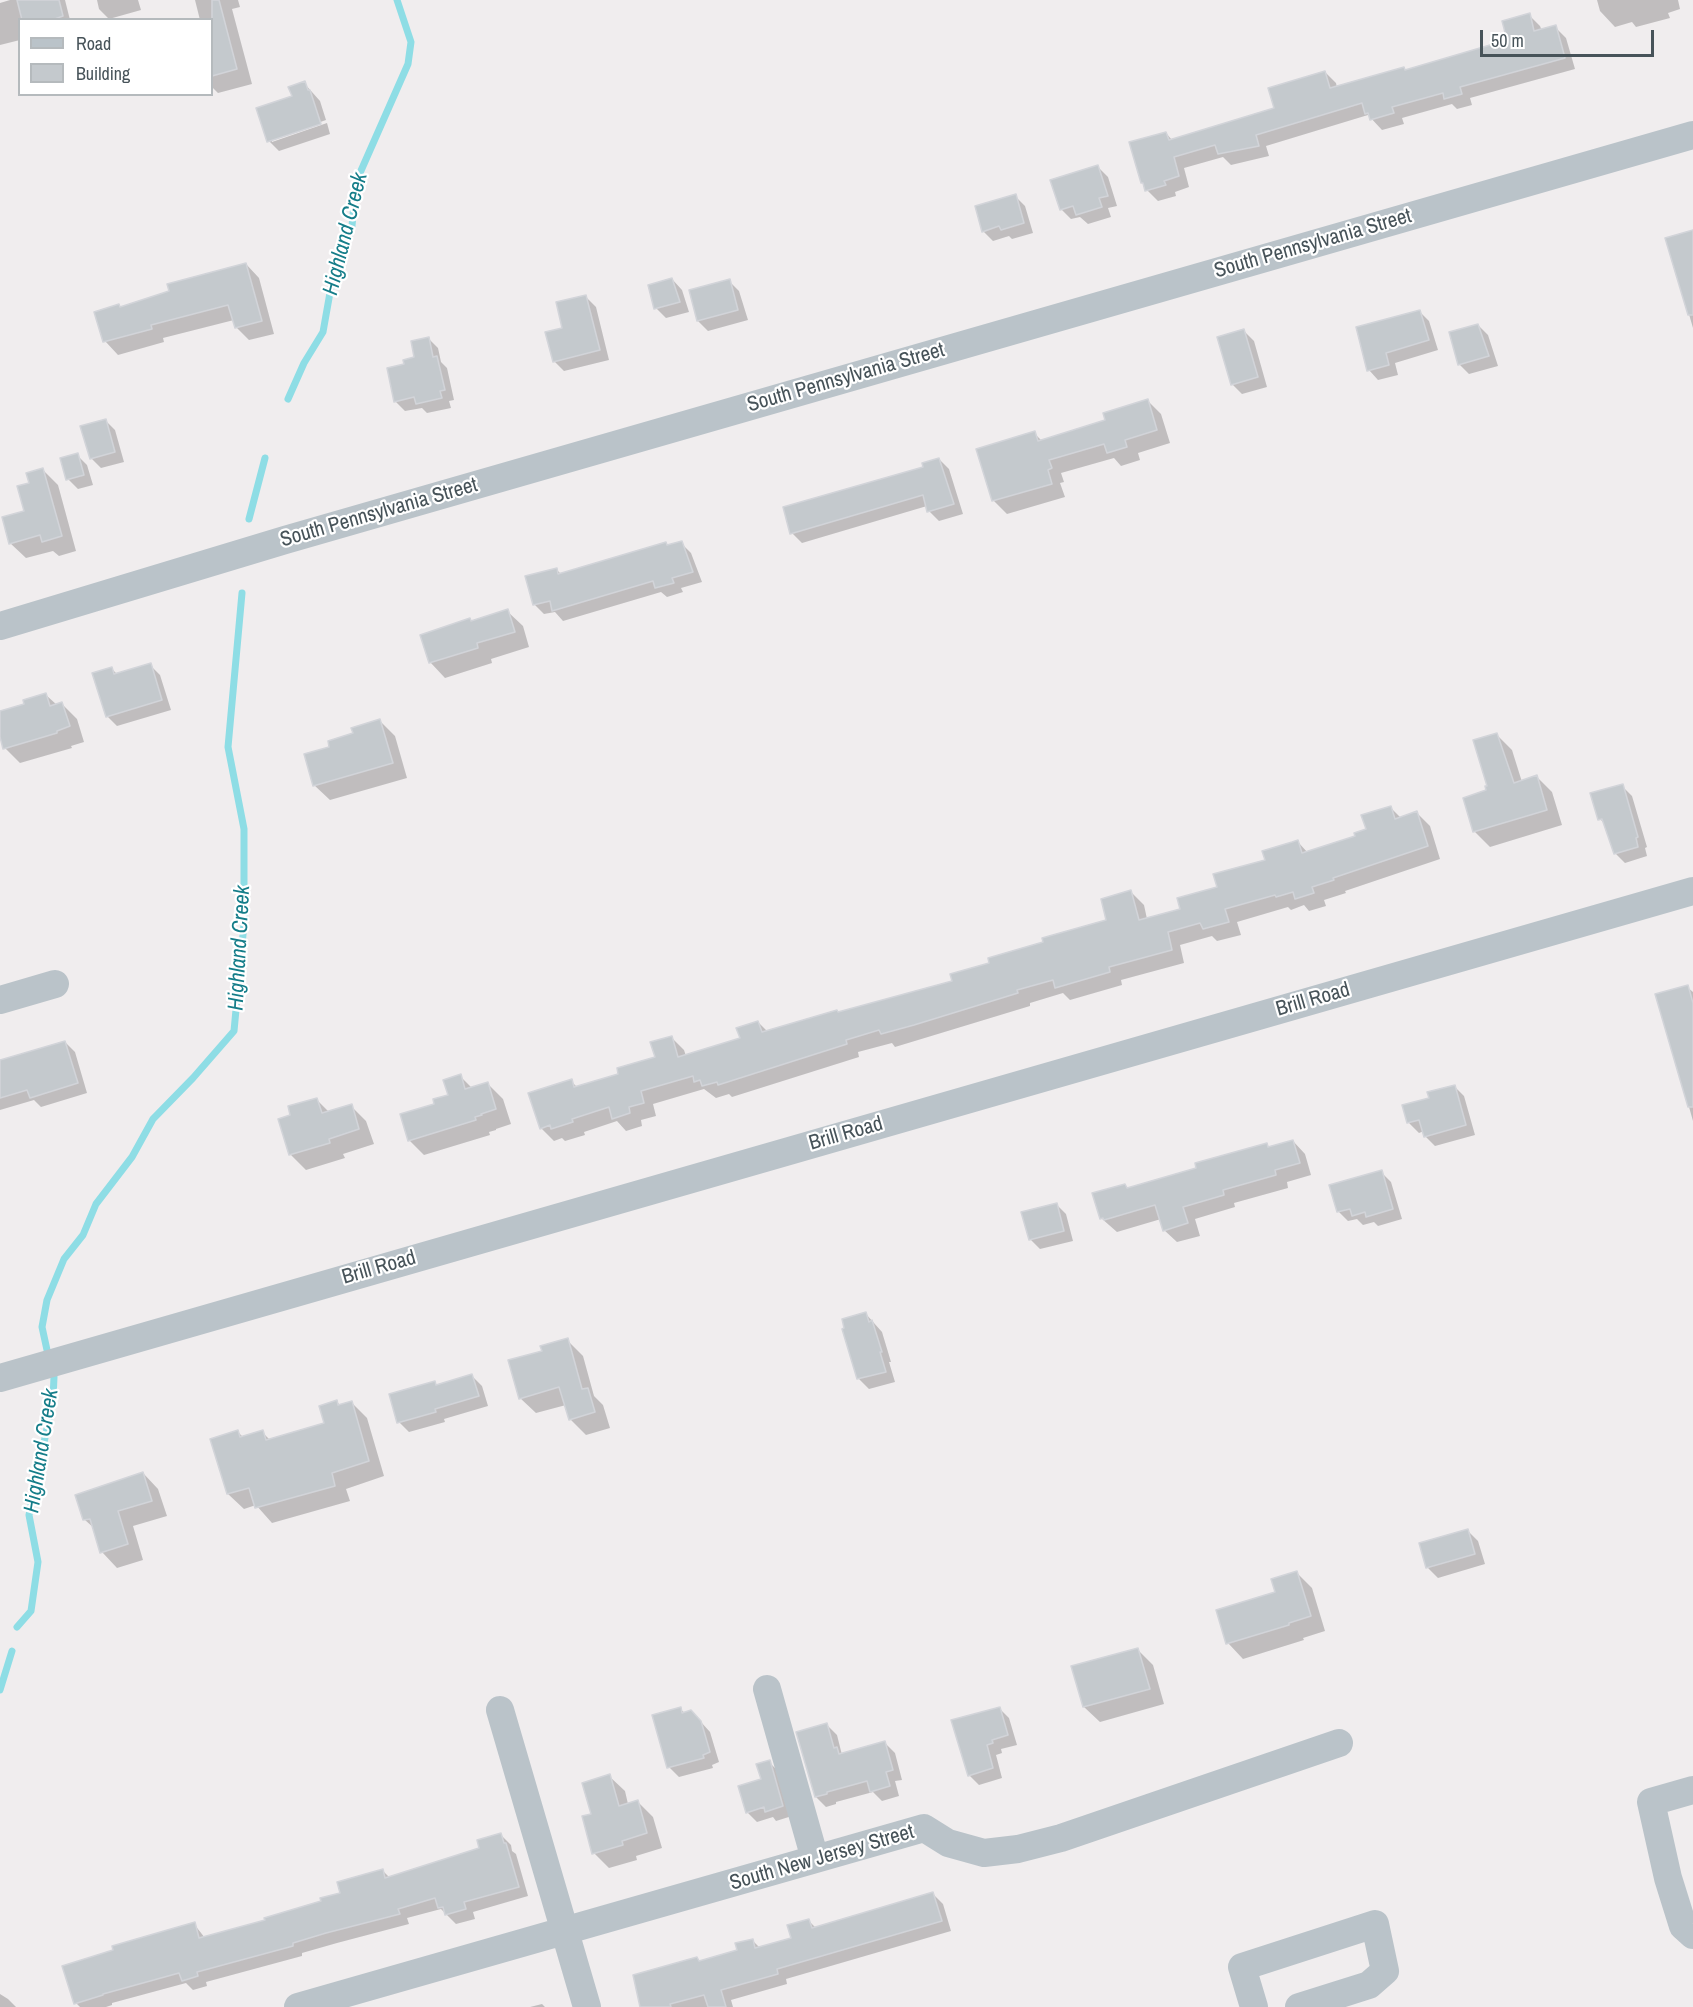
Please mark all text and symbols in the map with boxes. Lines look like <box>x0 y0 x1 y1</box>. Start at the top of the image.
legend <box>18 18 213 96</box>
scale bar <box>1483 18 1657 56</box>
text: 50 m <box>1491 28 1524 53</box>
text: Road <box>76 31 111 56</box>
text: Building <box>76 61 130 86</box>
water label: Highland Creek <box>318 170 374 298</box>
street label: South Pennsylvania Street <box>1212 204 1414 284</box>
street label: South Pennsylvania Street <box>745 338 947 418</box>
street label: South Pennsylvania Street <box>278 473 480 553</box>
water label: Highland Creek <box>224 885 256 1011</box>
street label: Brill Road <box>1273 977 1353 1023</box>
street label: Brill Road <box>806 1111 886 1157</box>
street label: Brill Road <box>339 1245 419 1291</box>
water label: Highland Creek <box>19 1387 65 1515</box>
street label: South New Jersey Street <box>727 1820 917 1896</box>

